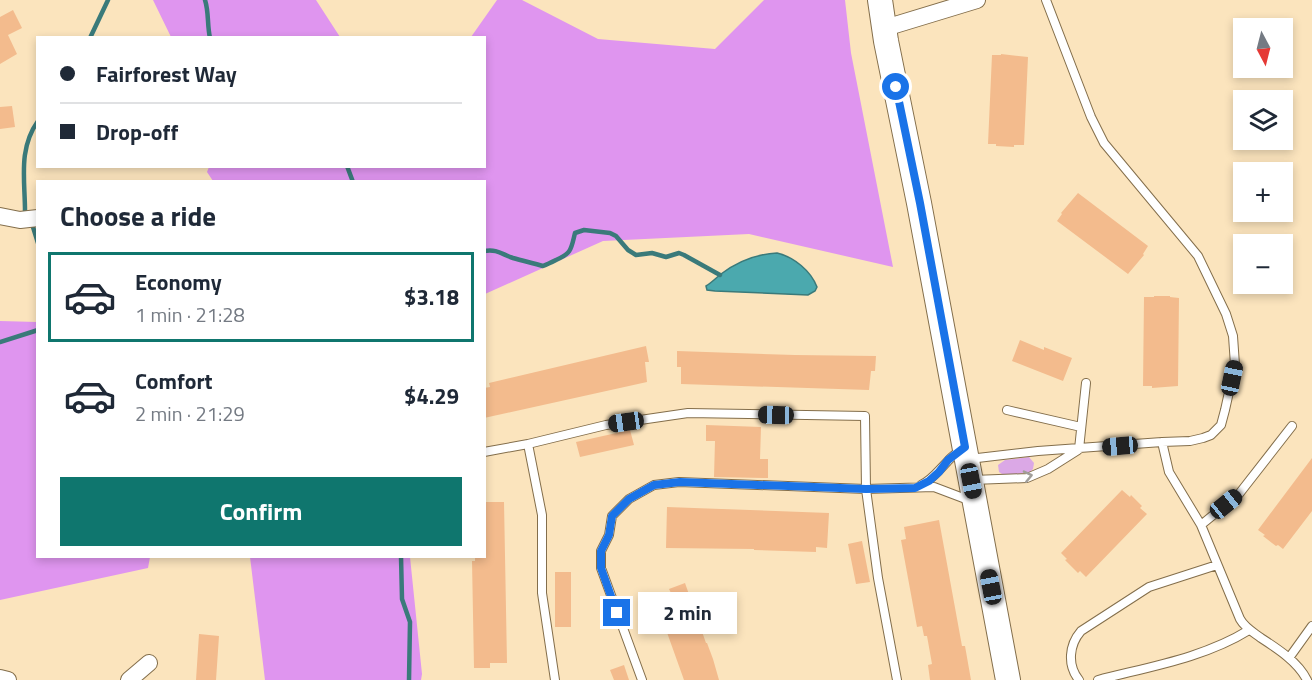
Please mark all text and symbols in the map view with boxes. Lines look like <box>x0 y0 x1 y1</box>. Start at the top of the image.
north arrow <box>1233 18 1293 78</box>
map controls <box>1233 18 1293 294</box>
text: Fairforest Way <box>96 57 237 91</box>
route start <box>882 73 909 100</box>
button: layers <box>1233 90 1293 150</box>
text: Drop-off <box>96 115 178 149</box>
button: + <box>1233 162 1293 222</box>
text: Choose a ride <box>60 195 216 236</box>
button: − <box>1233 234 1293 294</box>
text: Economy <box>135 265 222 299</box>
icon: car <box>63 270 117 324</box>
text: $3.18 <box>404 280 459 314</box>
text: 1 min · 21:28 <box>135 299 245 330</box>
car <box>1219 359 1245 397</box>
text: Comfort <box>135 364 213 398</box>
icon: car <box>63 369 117 423</box>
text: $4.29 <box>404 379 459 413</box>
text: 2 min · 21:29 <box>135 398 245 429</box>
car <box>758 406 794 424</box>
car <box>607 411 645 433</box>
car <box>1101 435 1139 457</box>
car <box>959 462 983 500</box>
one-way arrow <box>1023 470 1033 483</box>
button: Confirm <box>60 477 462 546</box>
car <box>1206 486 1246 522</box>
car <box>979 568 1003 606</box>
callout: 2 min <box>638 592 737 634</box>
text: 2 min <box>663 597 712 628</box>
route end <box>603 599 630 626</box>

